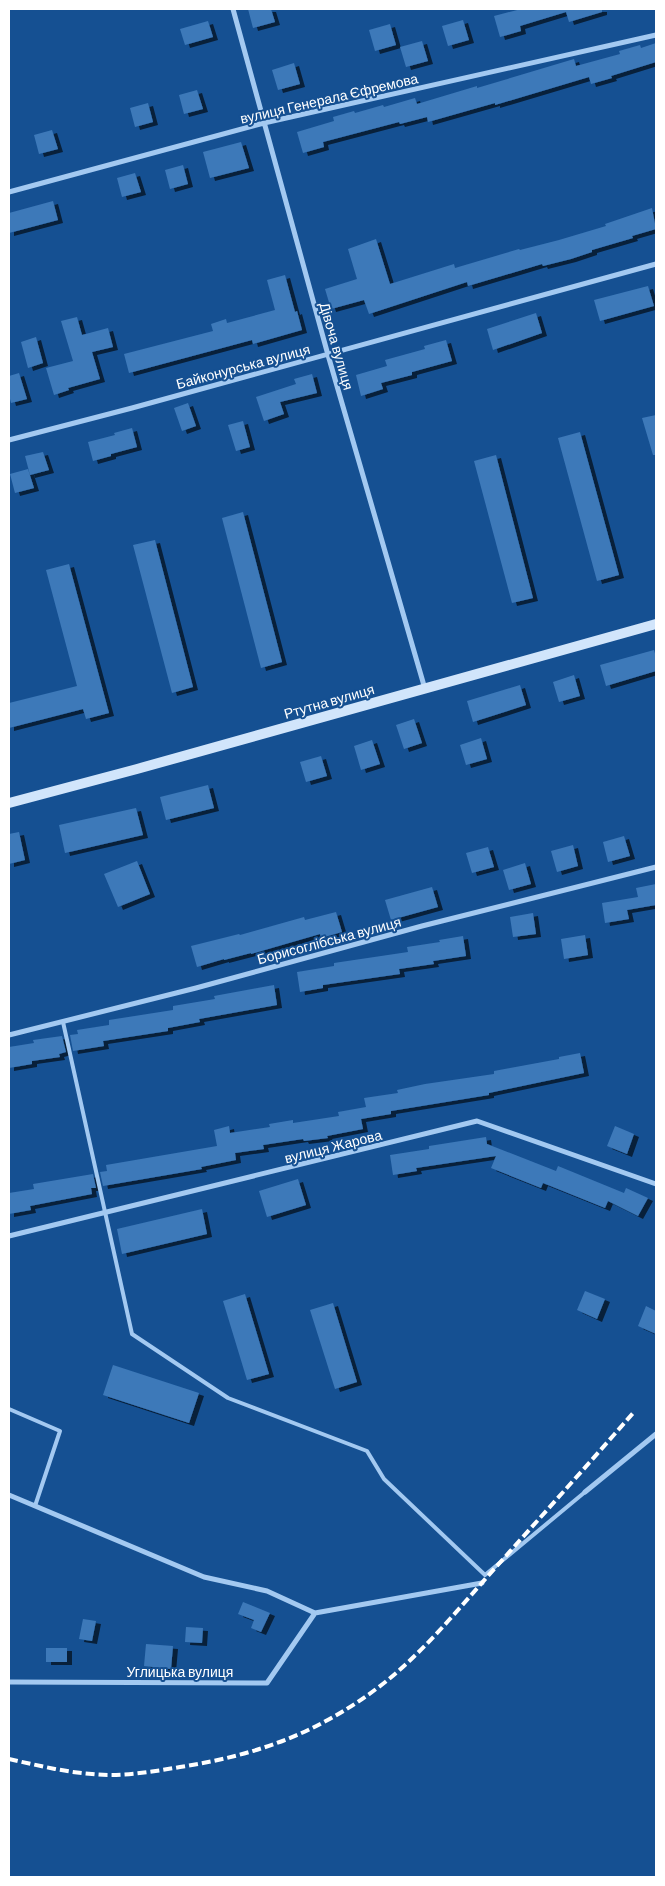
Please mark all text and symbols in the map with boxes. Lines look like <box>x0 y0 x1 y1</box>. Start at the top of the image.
street label: вулиця Генерала Єфремова <box>238 69 420 127</box>
street label: Дівоча вулиця <box>316 300 358 392</box>
street label: Байконурська вулиця <box>174 340 312 392</box>
street label: Ртутна вулиця <box>282 680 376 722</box>
street label: Борисоглібська вулиця <box>255 913 403 967</box>
street label: вулиця Жарова <box>283 1126 384 1166</box>
street label: Углицька вулиця <box>127 1663 233 1680</box>

